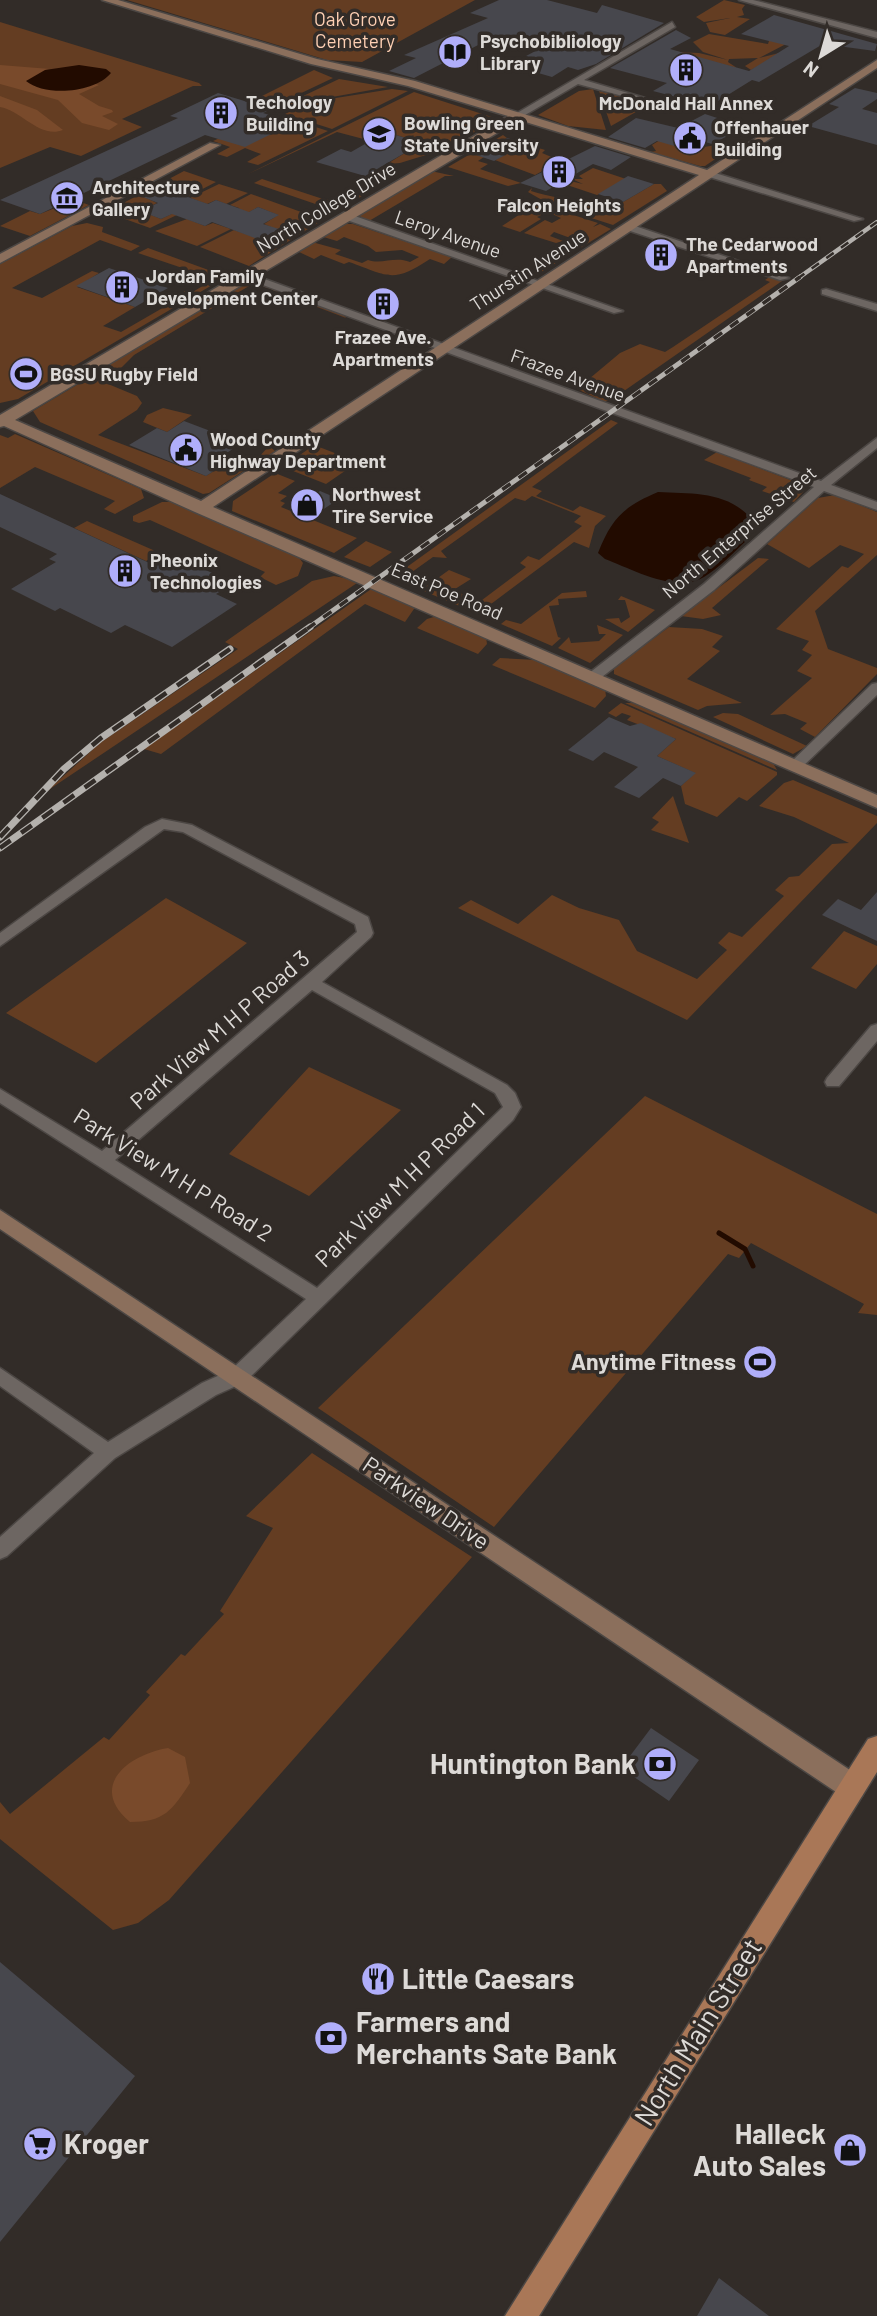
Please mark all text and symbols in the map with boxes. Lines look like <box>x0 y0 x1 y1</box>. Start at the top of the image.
park label: Oak Grove Cemetery <box>314 7 396 52</box>
north arrow <box>786 21 856 91</box>
place label: Psychobibliology Library <box>480 29 622 74</box>
library icon: Psychobibliology Library <box>436 33 474 71</box>
building icon: McDonald Hall Annex <box>667 51 705 89</box>
text: N <box>798 57 822 83</box>
place label: Techology Building <box>246 90 333 135</box>
place label: McDonald Hall Annex <box>599 91 773 114</box>
building icon: Techology Building <box>202 94 240 132</box>
place label: Bowling Green State University <box>404 111 539 156</box>
school or university icon: Bowling Green State University <box>360 115 398 153</box>
place label: Offenhauer Building <box>714 115 810 160</box>
public building icon: Offenhauer Building <box>671 119 709 157</box>
building icon: Falcon Heights <box>540 153 578 191</box>
street label: North College Drive <box>252 156 400 257</box>
place label: Architecture Gallery <box>92 175 200 220</box>
museum icon: Architecture Gallery <box>48 179 86 217</box>
place label: Falcon Heights <box>497 193 621 216</box>
street label: Leroy Avenue <box>392 205 504 262</box>
street label: Thurstin Avenue <box>466 224 590 316</box>
place label: The Cedarwood Apartments <box>686 232 818 277</box>
building icon: The Cedarwood Apartments <box>642 236 680 274</box>
place label: Jordan Family Development Center <box>146 264 319 309</box>
building icon: Jordan Family Development Center <box>103 268 141 306</box>
building icon: Frazee Ave. Apartments <box>364 285 402 323</box>
place label: Frazee Ave. Apartments <box>332 325 434 370</box>
street label: Frazee Avenue <box>508 343 629 406</box>
sports icon: BGSU Rugby Field <box>7 355 45 393</box>
place label: BGSU Rugby Field <box>50 362 198 385</box>
place label: Wood County Highway Department <box>210 427 386 472</box>
public building icon: Wood County Highway Department <box>167 431 205 469</box>
street label: North Enterprise Street <box>657 460 820 603</box>
place label: Northwest Tire Service <box>332 482 433 527</box>
shop icon: Northwest Tire Service <box>288 486 326 524</box>
place label: Pheonix Technologies <box>150 548 262 593</box>
building icon: Pheonix Technologies <box>106 552 144 590</box>
street label: East Poe Road <box>388 557 506 624</box>
street label: Park View M H P Road 3 <box>124 944 315 1115</box>
street label: Park View M H P Road 1 <box>309 1096 490 1272</box>
street label: Park View M H P Road 2 <box>69 1102 278 1247</box>
sports icon: Anytime Fitness <box>741 1343 779 1381</box>
place label: Anytime Fitness <box>571 1347 736 1375</box>
street label: Parkview Drive <box>358 1450 495 1555</box>
bank icon: Huntington Bank <box>641 1745 679 1783</box>
place label: Huntington Bank <box>430 1746 636 1780</box>
street label: North Main Street <box>626 1932 768 2131</box>
restaurant icon: Little Caesars <box>359 1960 397 1998</box>
place label: Little Caesars <box>402 1961 574 1995</box>
place label: Farmers and Merchants Sate Bank <box>356 2004 617 2070</box>
bank icon: Farmers and Merchants Sate Bank <box>312 2019 350 2057</box>
place label: Halleck Auto Sales <box>693 2116 826 2182</box>
supermarket icon: Kroger <box>21 2125 59 2163</box>
place label: Kroger <box>64 2126 149 2160</box>
shop icon: Halleck Auto Sales <box>831 2131 869 2169</box>

